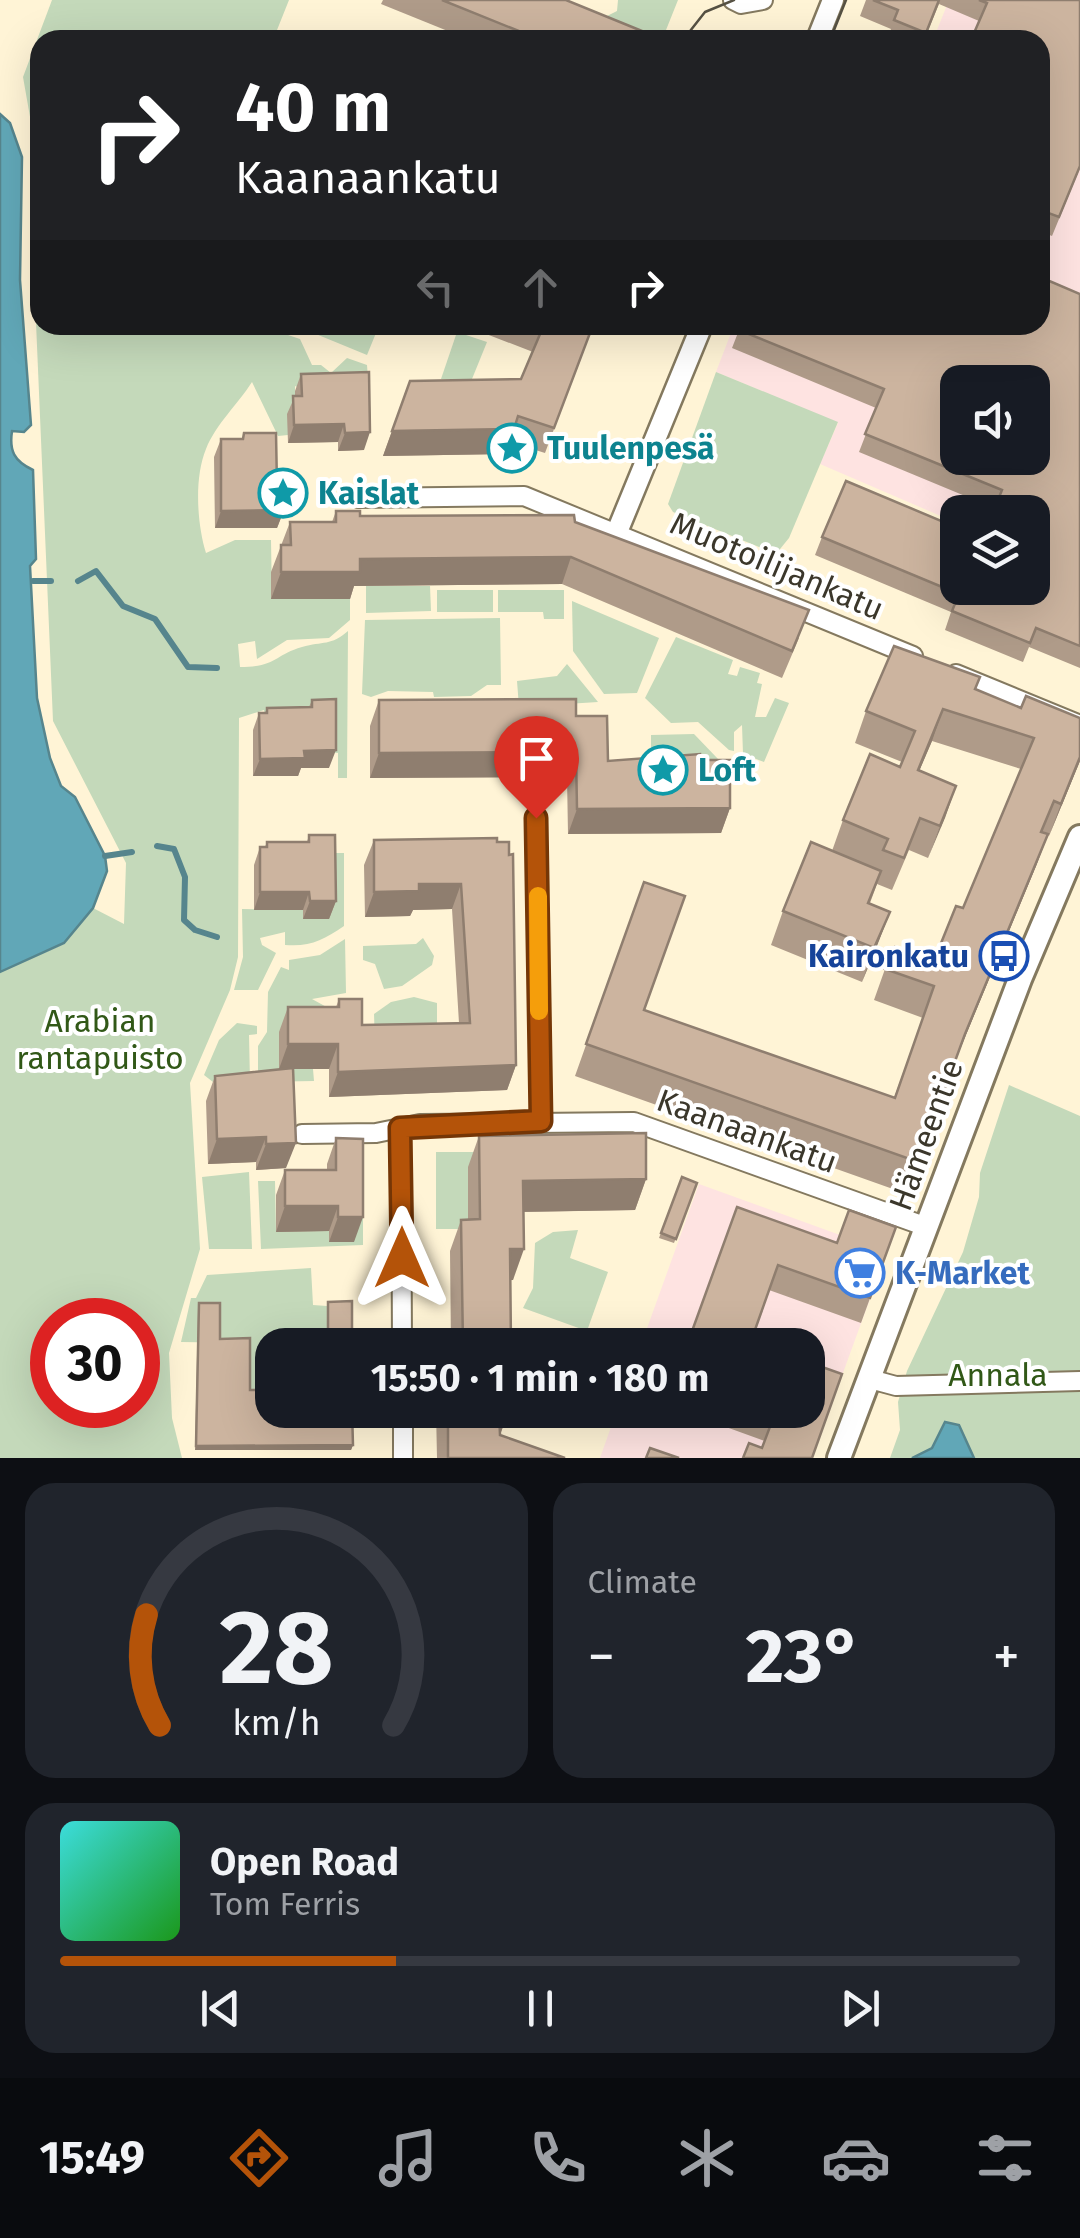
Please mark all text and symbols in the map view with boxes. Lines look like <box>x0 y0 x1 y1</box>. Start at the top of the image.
text: 40 m <box>235 66 391 150</box>
icon: right <box>70 70 200 200</box>
text: Kaanaankatu <box>235 151 501 205</box>
icon: left <box>408 260 463 315</box>
icon: ahead <box>513 260 568 315</box>
icon: right <box>618 260 673 315</box>
map controls <box>940 365 1050 605</box>
button: sound <box>940 365 1050 475</box>
place icon: Tuulenpesä <box>486 422 538 474</box>
place label: Tuulenpesä <box>547 429 715 467</box>
place icon: Kaislat <box>257 467 309 519</box>
place label: Kaislat <box>318 474 420 512</box>
button: layers <box>940 495 1050 605</box>
street label: Muotoilijankatu <box>665 504 889 628</box>
pin <box>494 716 579 819</box>
icon: arrive <box>509 731 564 786</box>
place icon: Loft <box>637 744 689 796</box>
place label: Loft <box>698 751 757 789</box>
bus stop icon: Kaironkatu <box>978 930 1030 982</box>
place label: Kaironkatu <box>808 937 969 975</box>
park label: Arabian rantapuisto <box>16 1002 184 1077</box>
street label: Hämeentie <box>881 1054 971 1216</box>
street label: Kaanaankatu <box>652 1081 842 1181</box>
position arrow <box>350 1206 454 1310</box>
supermarket icon: K-Market <box>834 1247 886 1299</box>
place label: K-Market <box>895 1254 1030 1292</box>
speed limit sign: 30 <box>30 1298 160 1428</box>
text: 15:50 · 1 min · 180 m <box>371 1355 709 1401</box>
park label: Annala <box>948 1356 1048 1394</box>
text: Climate <box>588 1563 697 1601</box>
text: 28 <box>219 1586 333 1711</box>
text: 23° <box>746 1612 862 1702</box>
text: − <box>588 1624 615 1690</box>
text: + <box>993 1624 1020 1690</box>
text: km/h <box>232 1702 320 1744</box>
text: Open Road <box>210 1839 399 1885</box>
text: Tom Ferris <box>210 1885 360 1923</box>
icon: previous <box>193 1981 248 2036</box>
icon: pause <box>513 1981 568 2036</box>
icon: next <box>833 1981 888 2036</box>
icon: directions <box>224 2123 294 2193</box>
icon: music <box>373 2123 443 2193</box>
icon: phone <box>523 2123 593 2193</box>
icon: climate <box>672 2123 742 2193</box>
icon: car <box>821 2123 891 2193</box>
icon: filters <box>970 2123 1040 2193</box>
text: 15:49 <box>40 2131 145 2185</box>

